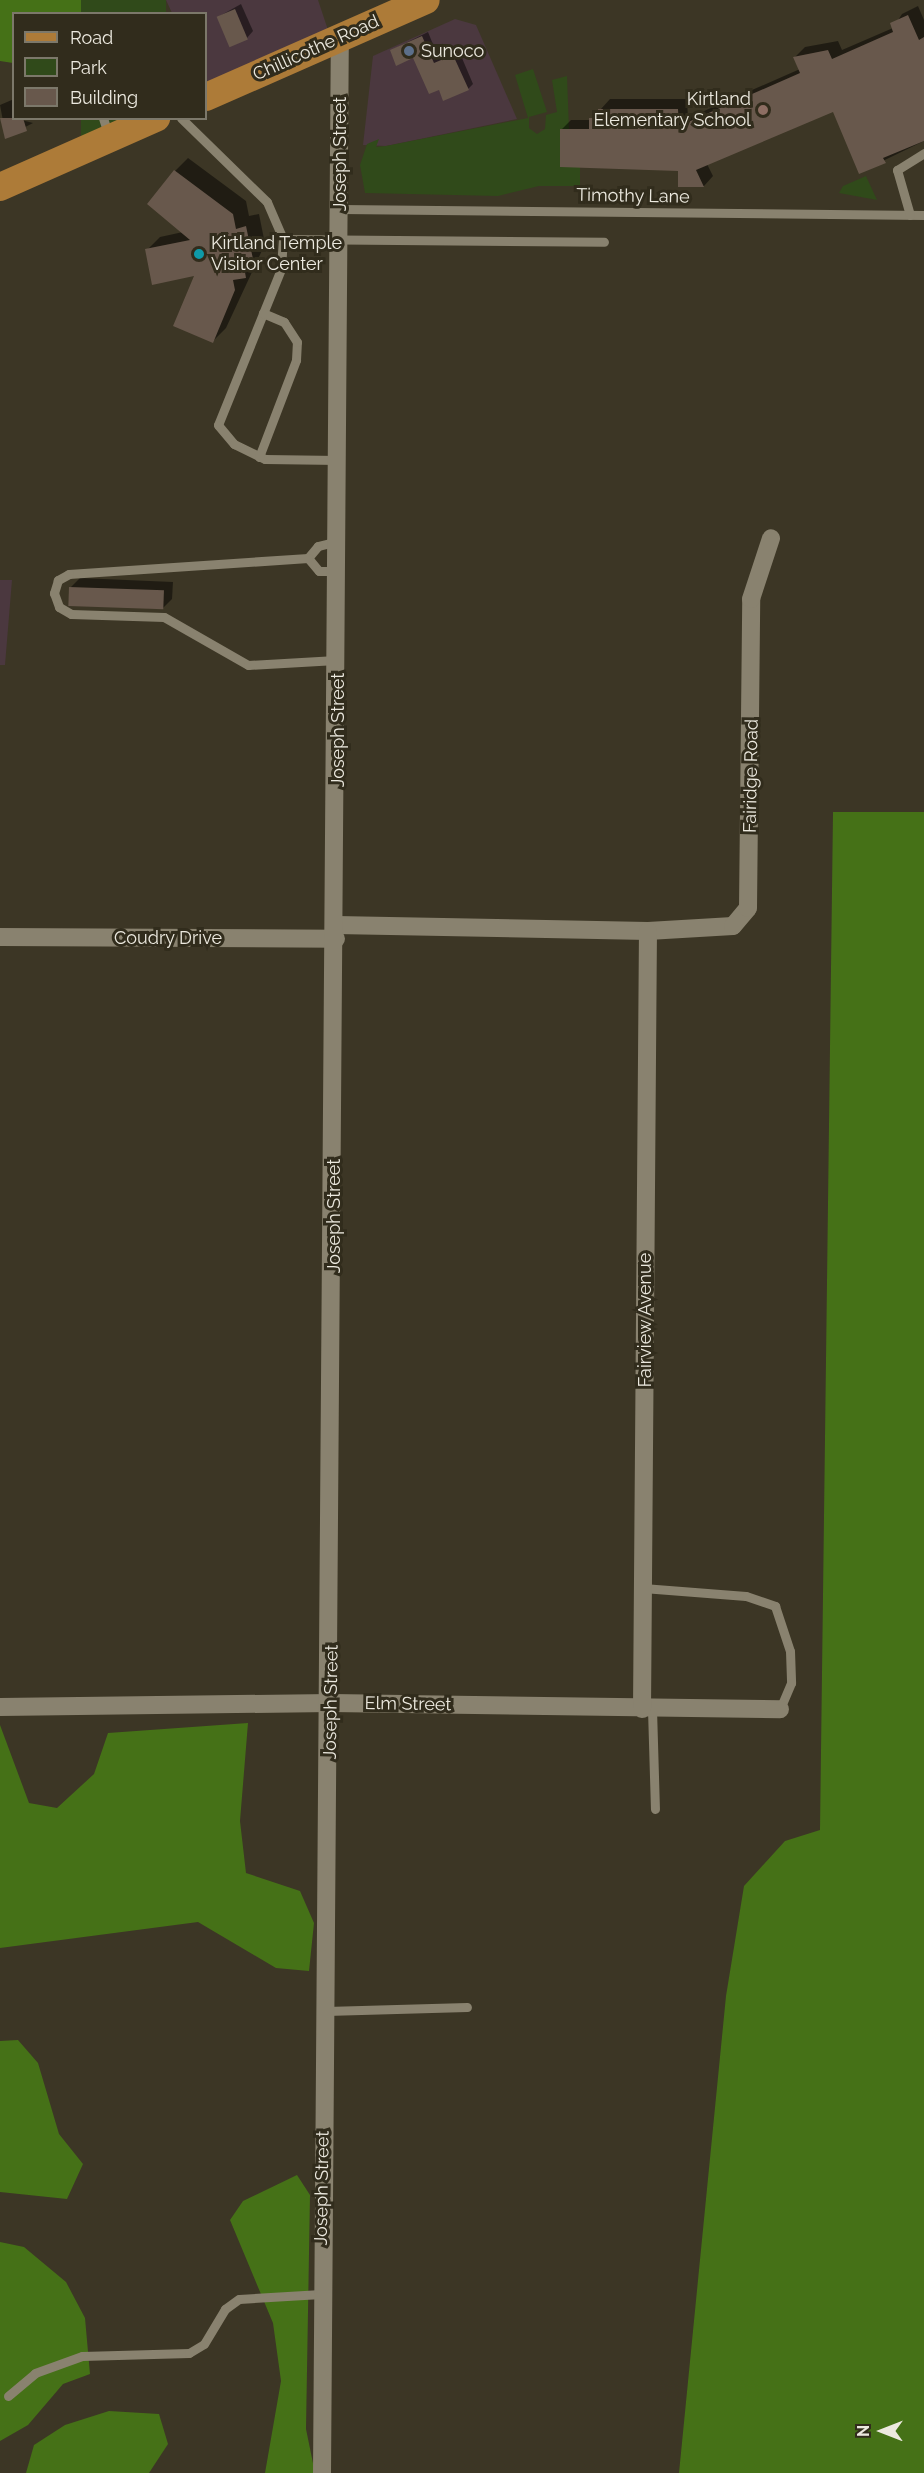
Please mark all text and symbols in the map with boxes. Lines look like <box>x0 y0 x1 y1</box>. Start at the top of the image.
street label: Chillicothe Road <box>250 11 382 85</box>
legend <box>12 12 207 120</box>
text: Road <box>70 27 113 48</box>
place label: Sunoco <box>421 40 484 62</box>
marker: Sunoco <box>402 44 416 58</box>
text: Park <box>70 57 107 78</box>
text: Building <box>70 87 138 108</box>
place label: Kirtland Elementary School <box>593 89 751 132</box>
street label: Joseph Street <box>329 97 351 211</box>
marker: Kirtland Elementary School <box>756 103 770 117</box>
street label: Timothy Lane <box>576 184 690 208</box>
place label: Kirtland Temple Visitor Center <box>211 233 342 276</box>
marker: Kirtland Temple Visitor Center <box>192 247 206 261</box>
street label: Joseph Street <box>327 673 349 787</box>
street label: Fairidge Road <box>739 719 763 833</box>
street label: Coudry Drive <box>114 927 222 949</box>
street label: Joseph Street <box>323 1159 345 1273</box>
street label: Fairview Avenue <box>634 1252 656 1388</box>
street label: Joseph Street <box>319 1645 343 1759</box>
street label: Elm Street <box>364 1692 452 1716</box>
street label: Joseph Street <box>310 2131 334 2245</box>
north arrow <box>852 2401 912 2461</box>
text: N <box>854 2425 873 2437</box>

